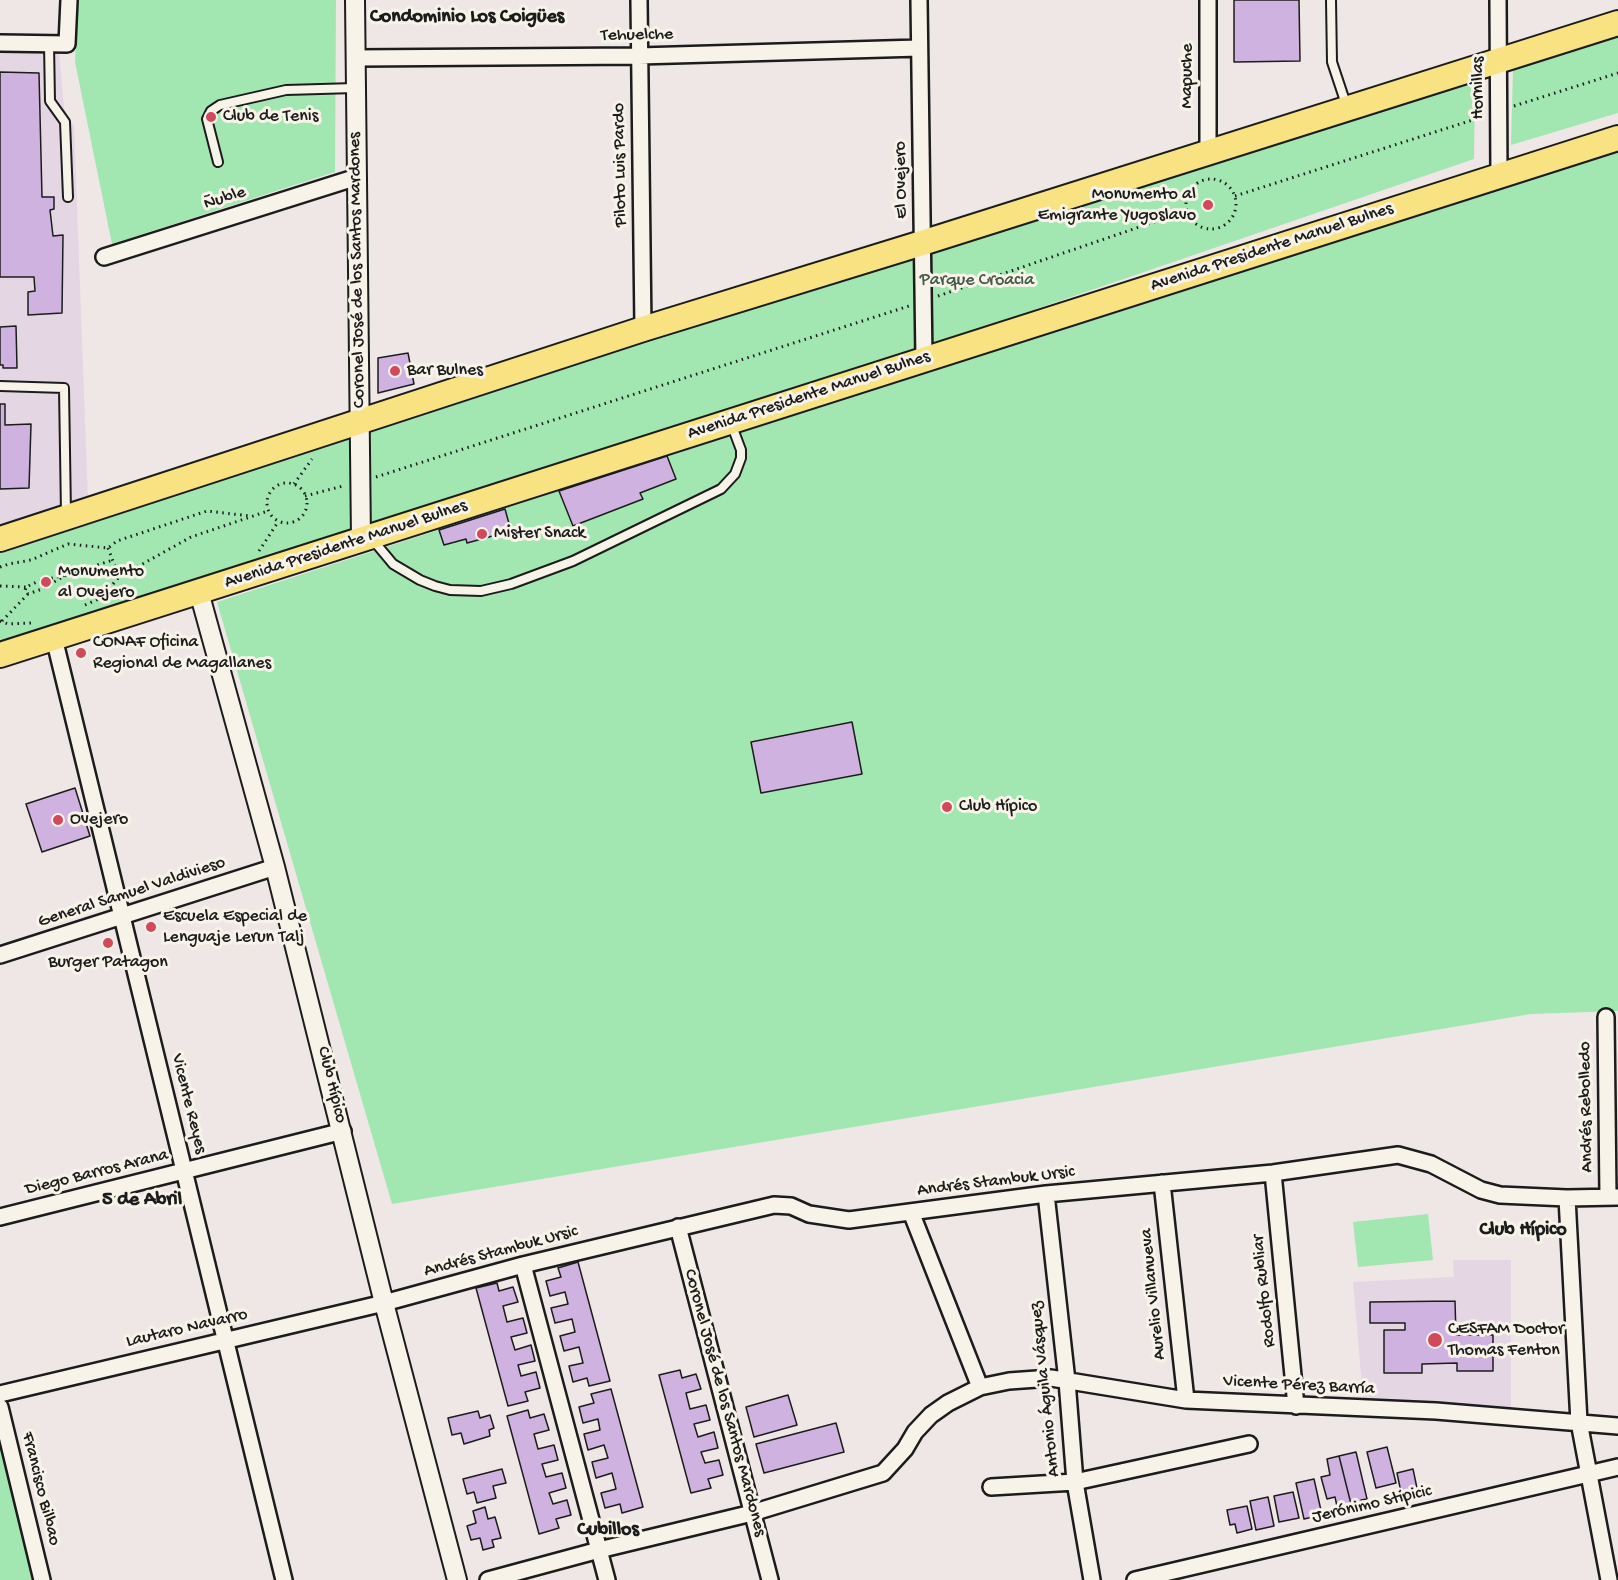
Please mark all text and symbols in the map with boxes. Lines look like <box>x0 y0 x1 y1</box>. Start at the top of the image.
district label: Condominio Los Coigües <box>370 6 564 30</box>
street label: Tehuelche <box>600 25 674 47</box>
street label: Mapuche <box>1177 44 1199 108</box>
street label: Hornillas <box>1468 57 1490 119</box>
street label: Piloto Luis Pardo <box>609 103 633 227</box>
place label: Club de Tenis <box>223 106 318 128</box>
marker: Club de Tenis <box>204 110 218 124</box>
street label: Coronel José de los Santos Mardones <box>345 132 371 408</box>
street label: El Ovejero <box>891 141 913 219</box>
street label: Ñuble <box>201 182 249 216</box>
place label: Monumento al Emigrante Yugoslavo <box>1038 184 1196 226</box>
marker: Monumento al Emigrante Yugoslavo <box>1201 198 1215 212</box>
street label: Avenida Presidente Manuel Bulnes <box>1148 199 1396 297</box>
park label: Parque Croacia <box>920 270 1034 292</box>
street label: Avenida Presidente Manuel Bulnes <box>685 347 933 445</box>
place label: Bar Bulnes <box>407 360 483 382</box>
marker: Bar Bulnes <box>388 364 402 378</box>
street label: Avenida Presidente Manuel Bulnes <box>222 496 470 594</box>
place label: Mister Snack <box>494 523 585 545</box>
marker: Mister Snack <box>475 527 489 541</box>
place label: Monumento al Ovejero <box>58 561 144 604</box>
marker: Monumento al Ovejero <box>39 575 53 589</box>
place label: CONAF Oficina Regional de Magallanes <box>93 632 271 674</box>
marker: CONAF Oficina Regional de Magallanes <box>74 646 88 660</box>
place label: Club Hípico <box>959 796 1037 818</box>
marker: Club Hípico <box>940 800 954 814</box>
place label: Ovejero <box>70 809 128 831</box>
marker: Ovejero <box>51 813 65 827</box>
street label: General Samuel Valdivieso <box>36 852 228 934</box>
place label: Escuela Especial de Lenguaje Lerun Talj <box>163 906 307 948</box>
marker: Escuela Especial de Lenguaje Lerun Talj <box>144 920 158 934</box>
marker: Burger Patagon <box>101 936 115 950</box>
place label: Burger Patagon <box>48 952 168 974</box>
street label: Andrés Rebolledo <box>1575 1041 1599 1173</box>
street label: Club Hípico <box>311 1044 351 1126</box>
street label: Vicente Reyes <box>165 1052 211 1156</box>
street label: Diego Barros Arana <box>23 1145 171 1201</box>
street label: Andrés Stambuk Ursic <box>916 1162 1076 1202</box>
district label: 5 de Abril <box>102 1189 182 1213</box>
district label: Club Hípico <box>1479 1219 1567 1243</box>
street label: Andrés Stambuk Ursic <box>422 1221 580 1283</box>
street label: Aurelio Villanueva <box>1136 1227 1172 1361</box>
street label: Rodolfo Rubliar <box>1248 1234 1282 1348</box>
street label: Coronel José de los Santos Mardones <box>678 1267 770 1539</box>
street label: Antonio Águila Vásquez <box>1026 1300 1066 1478</box>
street label: Lautaro Navarro <box>124 1305 250 1353</box>
place label: CESFAM Doctor Thomas Fenton <box>1448 1319 1564 1362</box>
marker: CESFAM Doctor Thomas Fenton <box>1426 1331 1444 1349</box>
street label: Vicente Pérez Barría <box>1223 1371 1375 1401</box>
street label: Francisco Bilbao <box>15 1430 65 1548</box>
street label: Jerónimo Stipicic <box>1310 1481 1434 1529</box>
district label: Cubillos <box>577 1519 639 1543</box>

